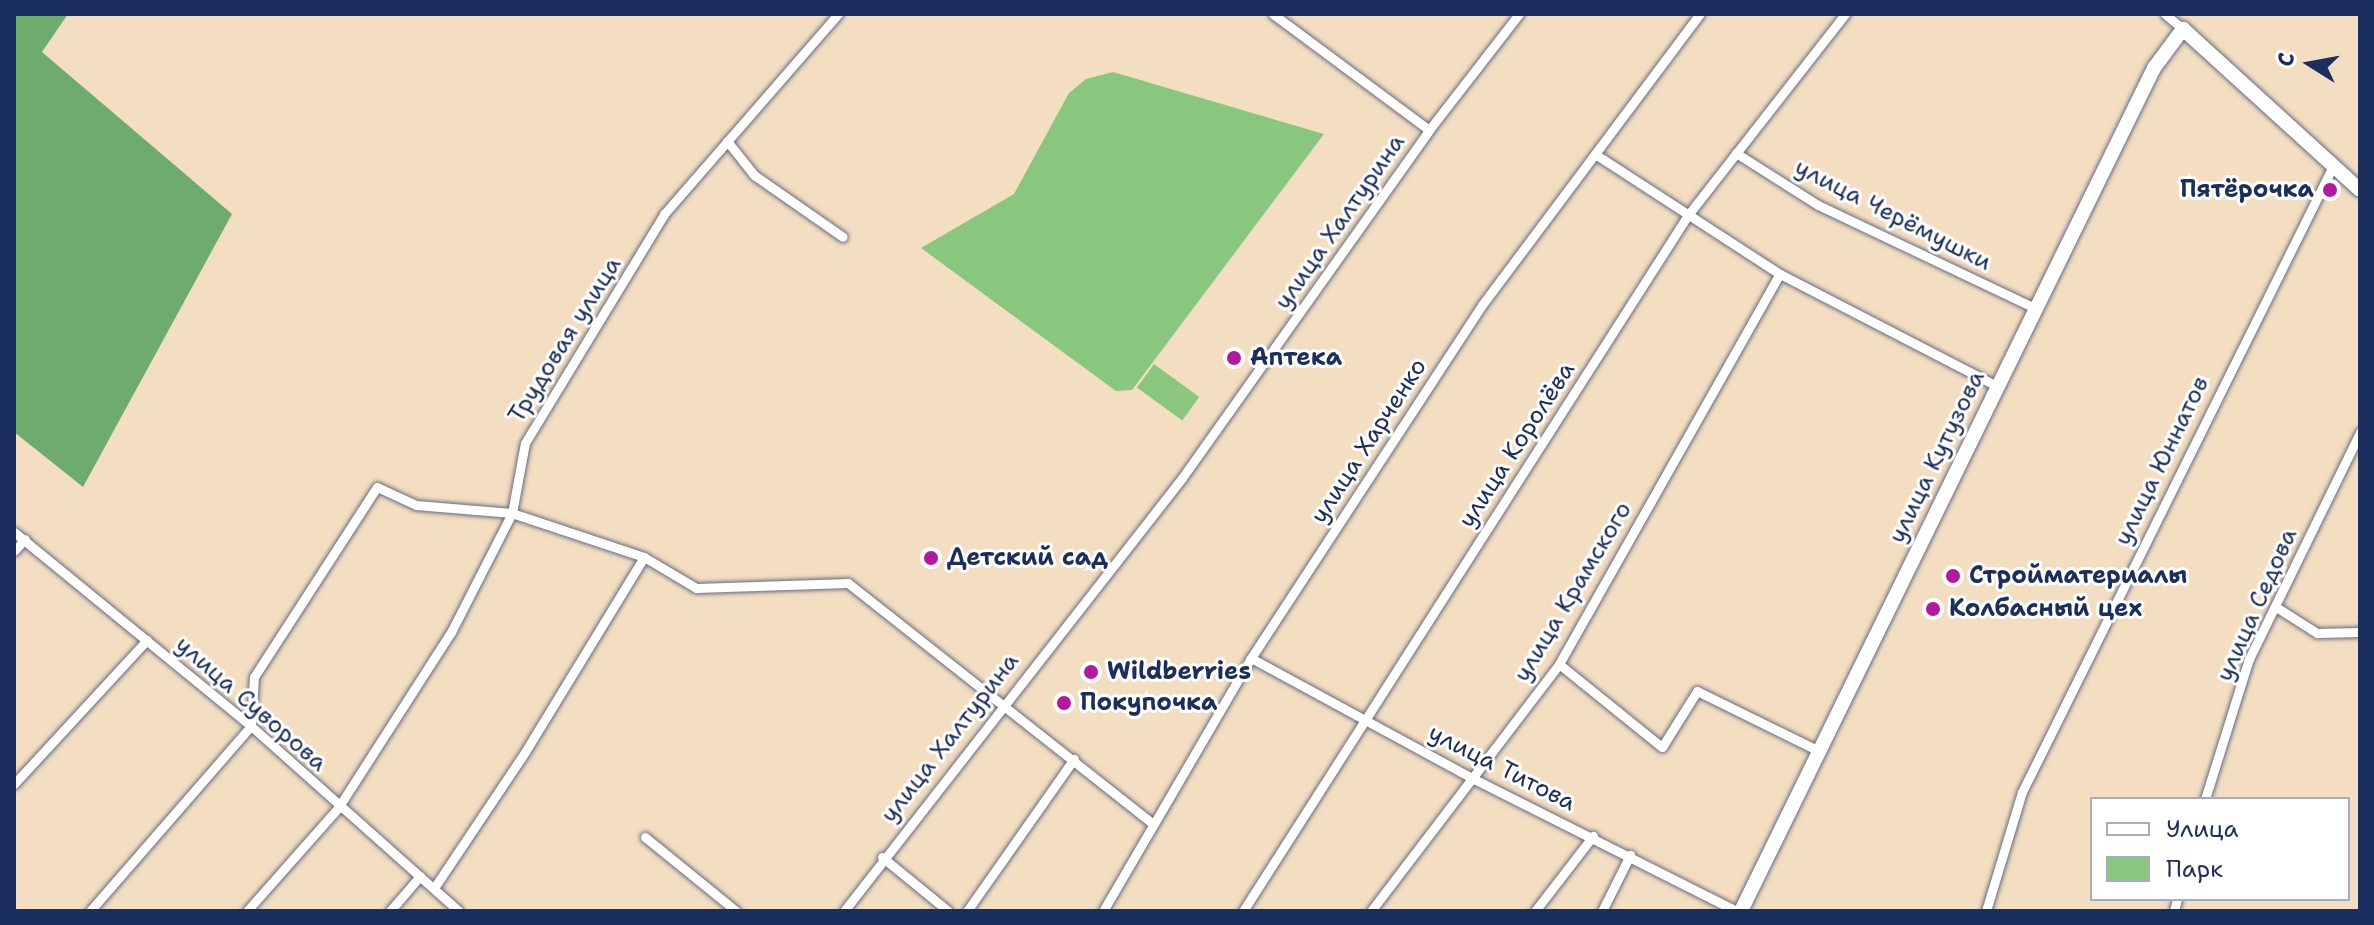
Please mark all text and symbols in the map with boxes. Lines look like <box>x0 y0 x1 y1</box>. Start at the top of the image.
north arrow <box>2270 24 2350 104</box>
text: С <box>2270 50 2301 69</box>
street label: улица Халтурина <box>1269 129 1411 315</box>
street label: улица Черёмушки <box>1790 153 1996 277</box>
place label: Пятёрочка <box>2180 176 2314 204</box>
marker: Пятёрочка <box>2321 181 2339 199</box>
street label: Трудовая улица <box>502 252 628 428</box>
place label: Аптека <box>1250 344 1342 372</box>
marker: Аптека <box>1225 349 1243 367</box>
street label: улица Харченко <box>1305 353 1433 529</box>
street label: улица Королёва <box>1453 357 1581 533</box>
street label: улица Кутузова <box>1883 366 1991 548</box>
street label: улица Юннатов <box>2109 372 2215 550</box>
street label: улица Крамского <box>1508 497 1638 687</box>
street label: улица Седова <box>2210 524 2304 686</box>
place label: Детский сад <box>947 544 1108 572</box>
marker: Детский сад <box>922 549 940 567</box>
place label: Стройматериалы <box>1969 562 2187 590</box>
marker: Стройматериалы <box>1944 567 1962 585</box>
place label: Колбасный цех <box>1949 595 2142 623</box>
marker: Колбасный цех <box>1924 600 1942 618</box>
street label: улица Суворова <box>169 630 333 778</box>
street label: улица Халтурина <box>875 648 1025 828</box>
place label: Wildberries <box>1107 658 1251 686</box>
marker: Wildberries <box>1082 663 1100 681</box>
place label: Покупочка <box>1080 689 1217 717</box>
marker: Покупочка <box>1055 694 1073 712</box>
street label: улица Титова <box>1424 719 1580 817</box>
legend <box>2090 797 2350 901</box>
text: Улица <box>2166 813 2239 845</box>
text: Парк <box>2166 853 2223 885</box>

